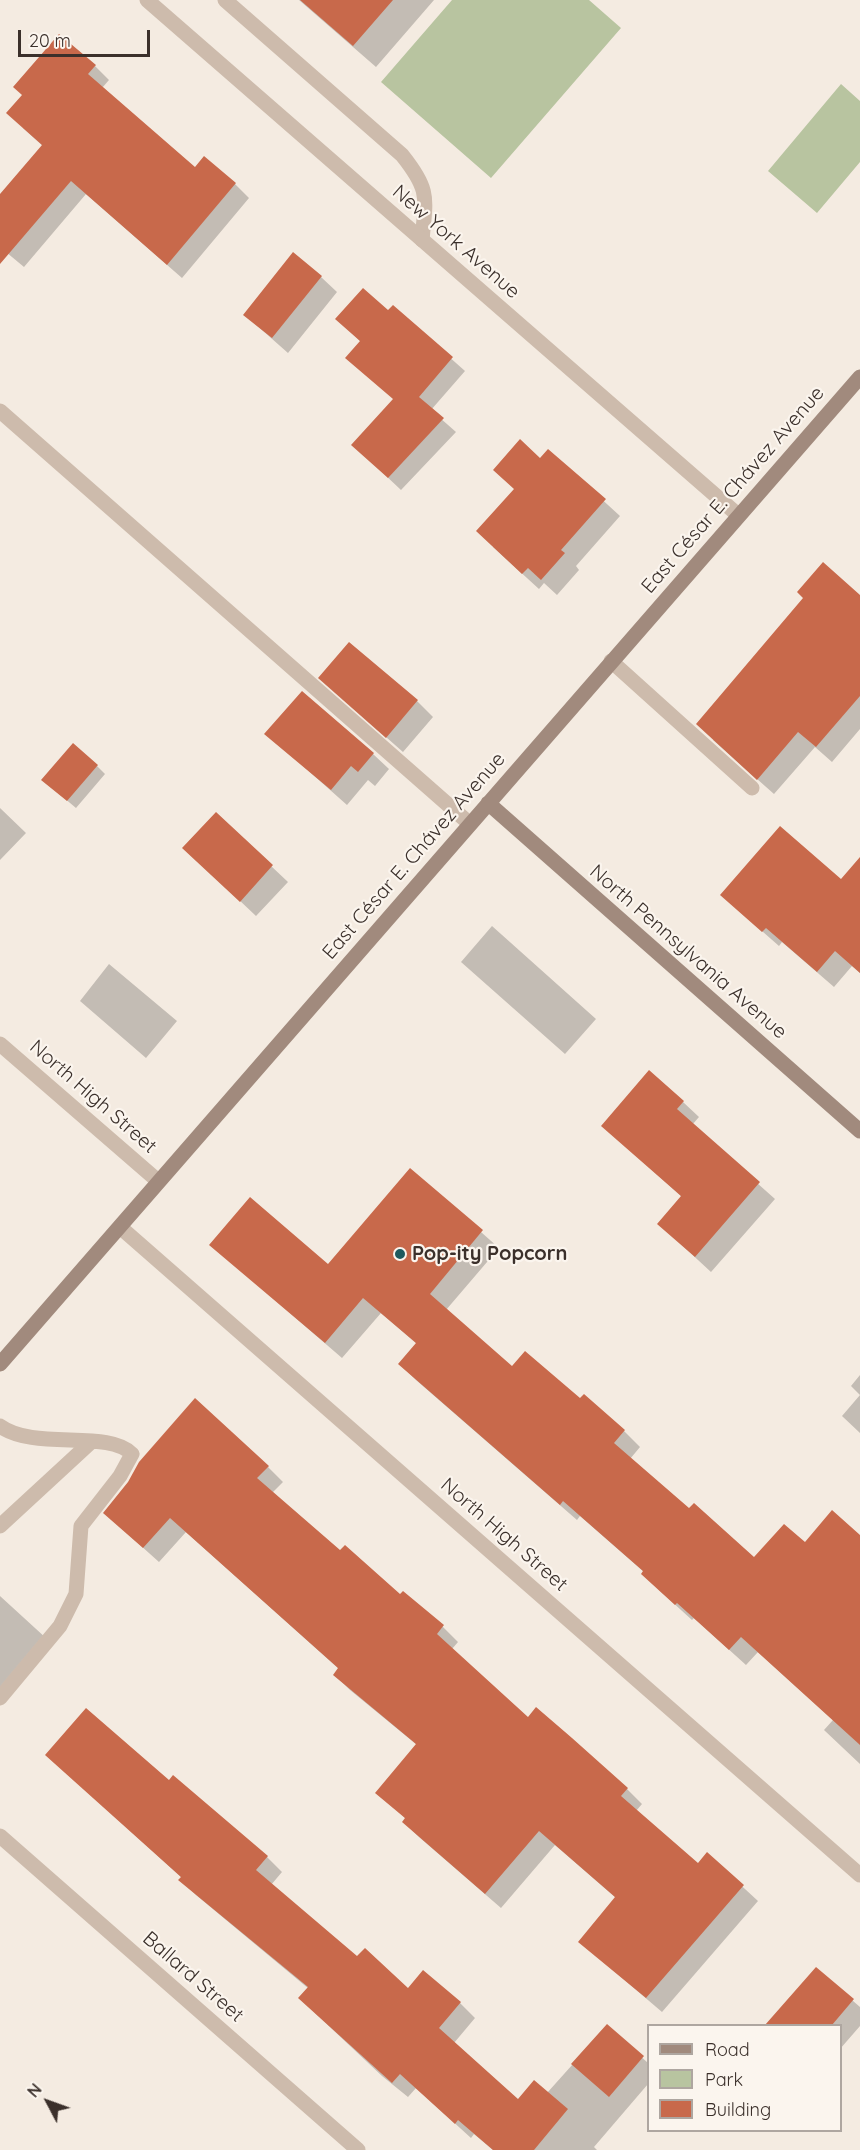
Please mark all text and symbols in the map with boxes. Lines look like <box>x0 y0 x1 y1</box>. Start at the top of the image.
scale bar <box>21 18 153 56</box>
text: 20 m <box>29 29 71 52</box>
street label: New York Avenue <box>387 180 525 304</box>
street label: East César E. Chávez Avenue <box>637 382 829 598</box>
street label: East César E. Chávez Avenue <box>318 748 510 964</box>
street label: North Pennsylvania Avenue <box>585 860 791 1044</box>
street label: North High Street <box>25 1035 161 1159</box>
place label: Pop-ity Popcorn <box>412 1242 567 1266</box>
marker: Pop-ity Popcorn <box>393 1247 407 1261</box>
street label: North High Street <box>436 1473 572 1597</box>
street label: Ballard Street <box>138 1927 248 2027</box>
legend <box>647 2024 842 2132</box>
text: Road <box>705 2038 750 2061</box>
text: Park <box>705 2068 743 2091</box>
north arrow <box>18 2072 78 2132</box>
text: N <box>23 2079 46 2101</box>
text: Building <box>705 2098 771 2121</box>

